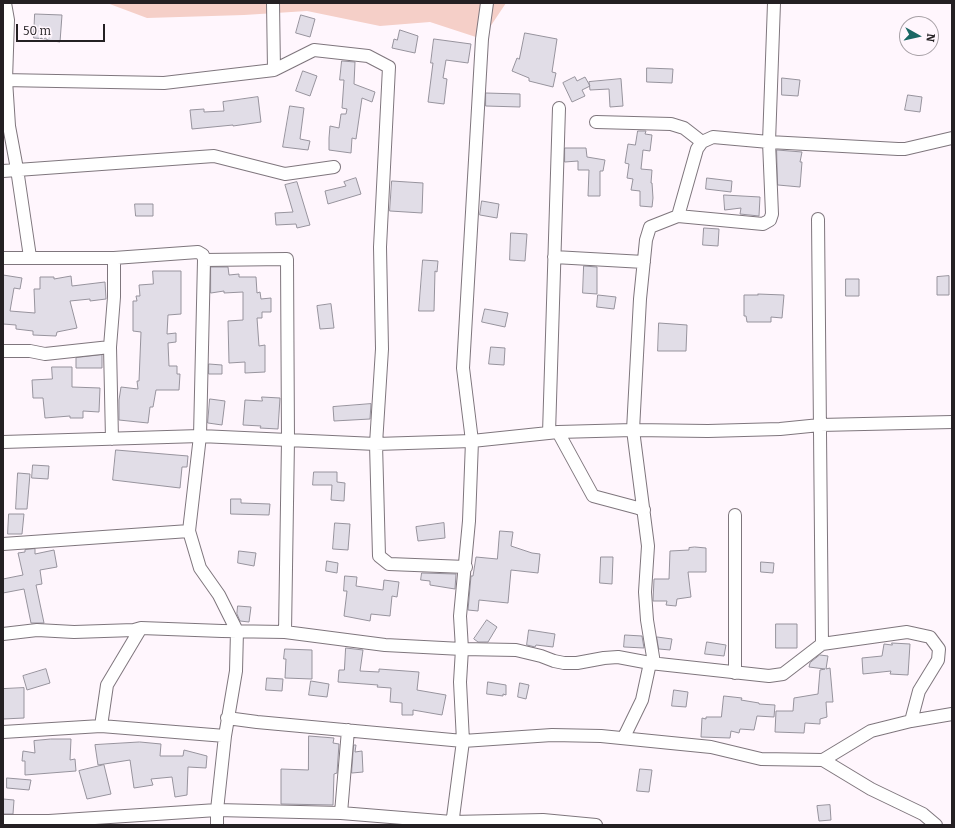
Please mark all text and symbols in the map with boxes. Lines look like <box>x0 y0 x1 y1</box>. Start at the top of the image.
scale bar <box>18 16 107 42</box>
north arrow <box>899 16 939 56</box>
text: 50 m <box>23 24 51 38</box>
text: N <box>923 32 937 43</box>

